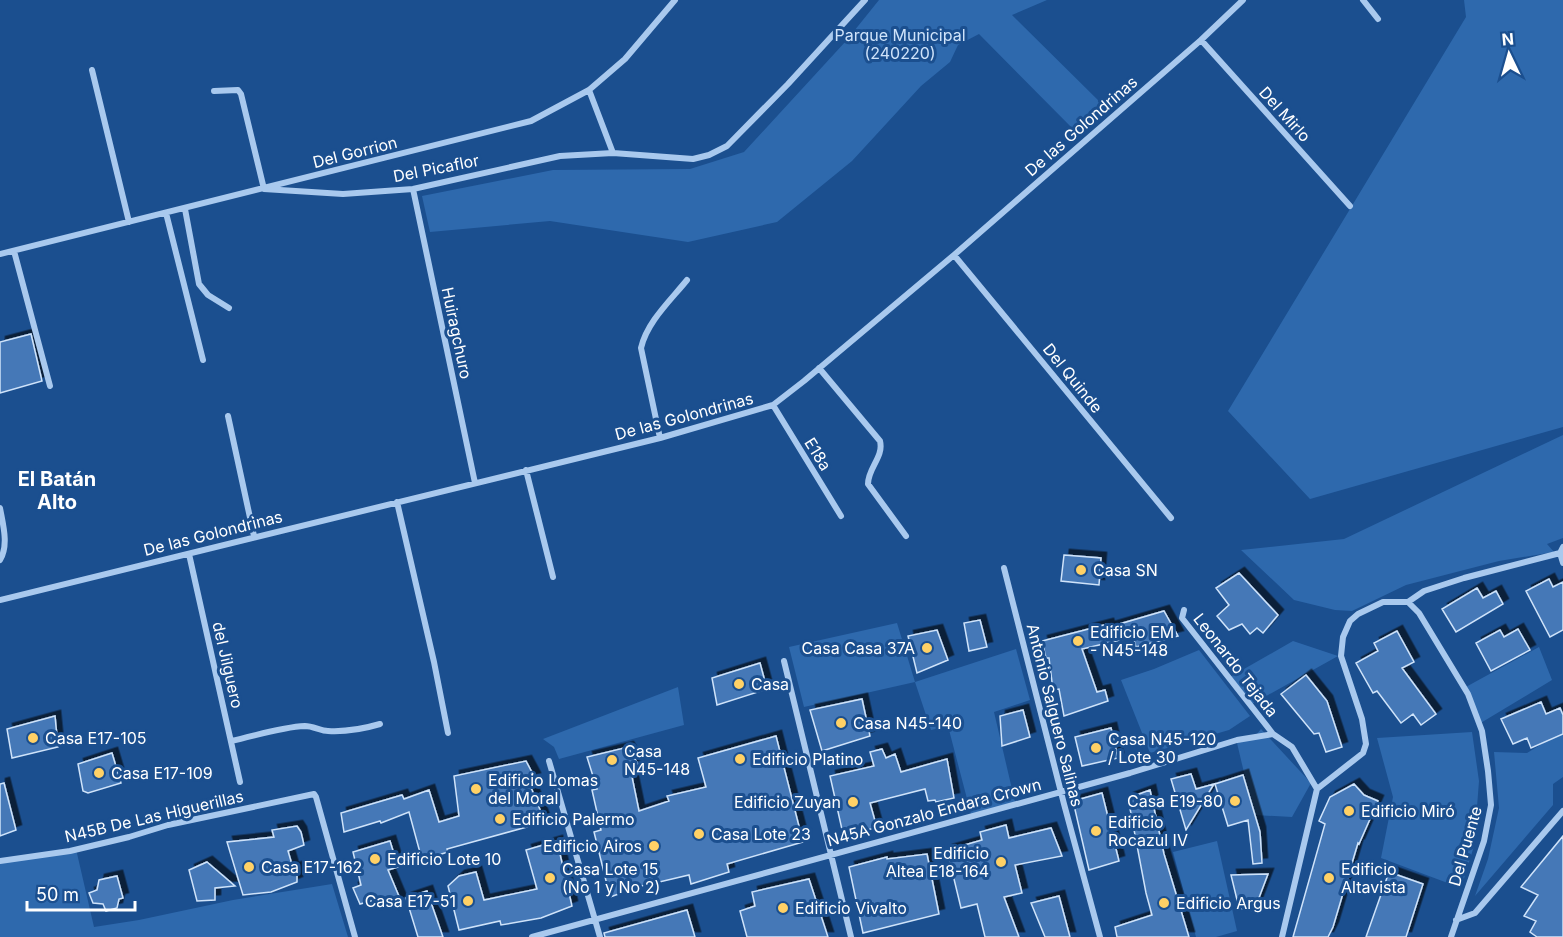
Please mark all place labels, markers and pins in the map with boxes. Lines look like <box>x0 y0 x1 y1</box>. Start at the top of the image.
place label: Casa SN <box>1093 560 1158 580</box>
marker: Casa SN <box>1074 563 1088 577</box>
place label: Edificio EM - N45-148 <box>1090 622 1174 660</box>
marker: Edificio EM - N45-148 <box>1071 634 1085 648</box>
place label: Casa Casa 37A <box>802 638 915 658</box>
marker: Casa Casa 37A <box>920 641 934 655</box>
place label: Casa <box>751 674 789 694</box>
marker: Casa <box>732 677 746 691</box>
place label: Casa N45-140 <box>853 713 962 733</box>
marker: Casa N45-140 <box>834 716 848 730</box>
place label: Casa E17-105 <box>45 728 146 748</box>
place label: Casa N45-120 / Lote 30 <box>1108 729 1216 767</box>
marker: Casa E17-105 <box>26 731 40 745</box>
place label: Casa N45-148 <box>624 741 690 779</box>
marker: Casa N45-120 / Lote 30 <box>1089 741 1103 755</box>
place label: Edificio Platino <box>752 749 863 769</box>
marker: Edificio Platino <box>733 752 747 766</box>
marker: Casa N45-148 <box>605 753 619 767</box>
place label: Casa E17-109 <box>111 763 213 783</box>
marker: Casa E17-109 <box>92 766 106 780</box>
place label: Edificio Lomas del Moral <box>488 770 598 808</box>
marker: Edificio Lomas del Moral <box>469 782 483 796</box>
place label: Casa E19-80 <box>1127 791 1223 811</box>
place label: Edificio Zuyan <box>734 792 841 812</box>
marker: Casa E19-80 <box>1228 794 1242 808</box>
marker: Edificio Zuyan <box>846 795 860 809</box>
place label: Edificio Miró <box>1361 801 1455 821</box>
marker: Edificio Miró <box>1342 804 1356 818</box>
place label: Edificio Palermo <box>512 809 634 829</box>
marker: Edificio Palermo <box>493 812 507 826</box>
place label: Edificio Rocazul IV <box>1108 812 1188 850</box>
place label: Casa Lote 23 <box>711 824 811 844</box>
marker: Edificio Rocazul IV <box>1089 824 1103 838</box>
marker: Casa Lote 23 <box>692 827 706 841</box>
place label: Edificio Airos <box>543 836 642 856</box>
marker: Edificio Airos <box>647 839 661 853</box>
place label: Edificio Altea E18-164 <box>886 843 989 881</box>
place label: Edificio Lote 10 <box>387 849 501 869</box>
marker: Edificio Lote 10 <box>368 852 382 866</box>
marker: Edificio Altea E18-164 <box>994 855 1008 869</box>
place label: Casa E17-162 <box>261 857 362 877</box>
place label: Casa Lote 15 (No 1 y No 2) <box>562 859 660 897</box>
place label: Edificio Altavista <box>1341 859 1406 897</box>
marker: Casa E17-162 <box>242 860 256 874</box>
marker: Casa Lote 15 (No 1 y No 2) <box>543 871 557 885</box>
marker: Edificio Altavista <box>1322 871 1336 885</box>
place label: Casa E17-51 <box>365 891 456 911</box>
place label: Edificio Argus <box>1176 893 1281 913</box>
marker: Casa E17-51 <box>461 894 475 908</box>
marker: Edificio Argus <box>1157 896 1171 910</box>
place label: Edificio Vivalto <box>795 898 907 918</box>
marker: Edificio Vivalto <box>776 901 790 915</box>

